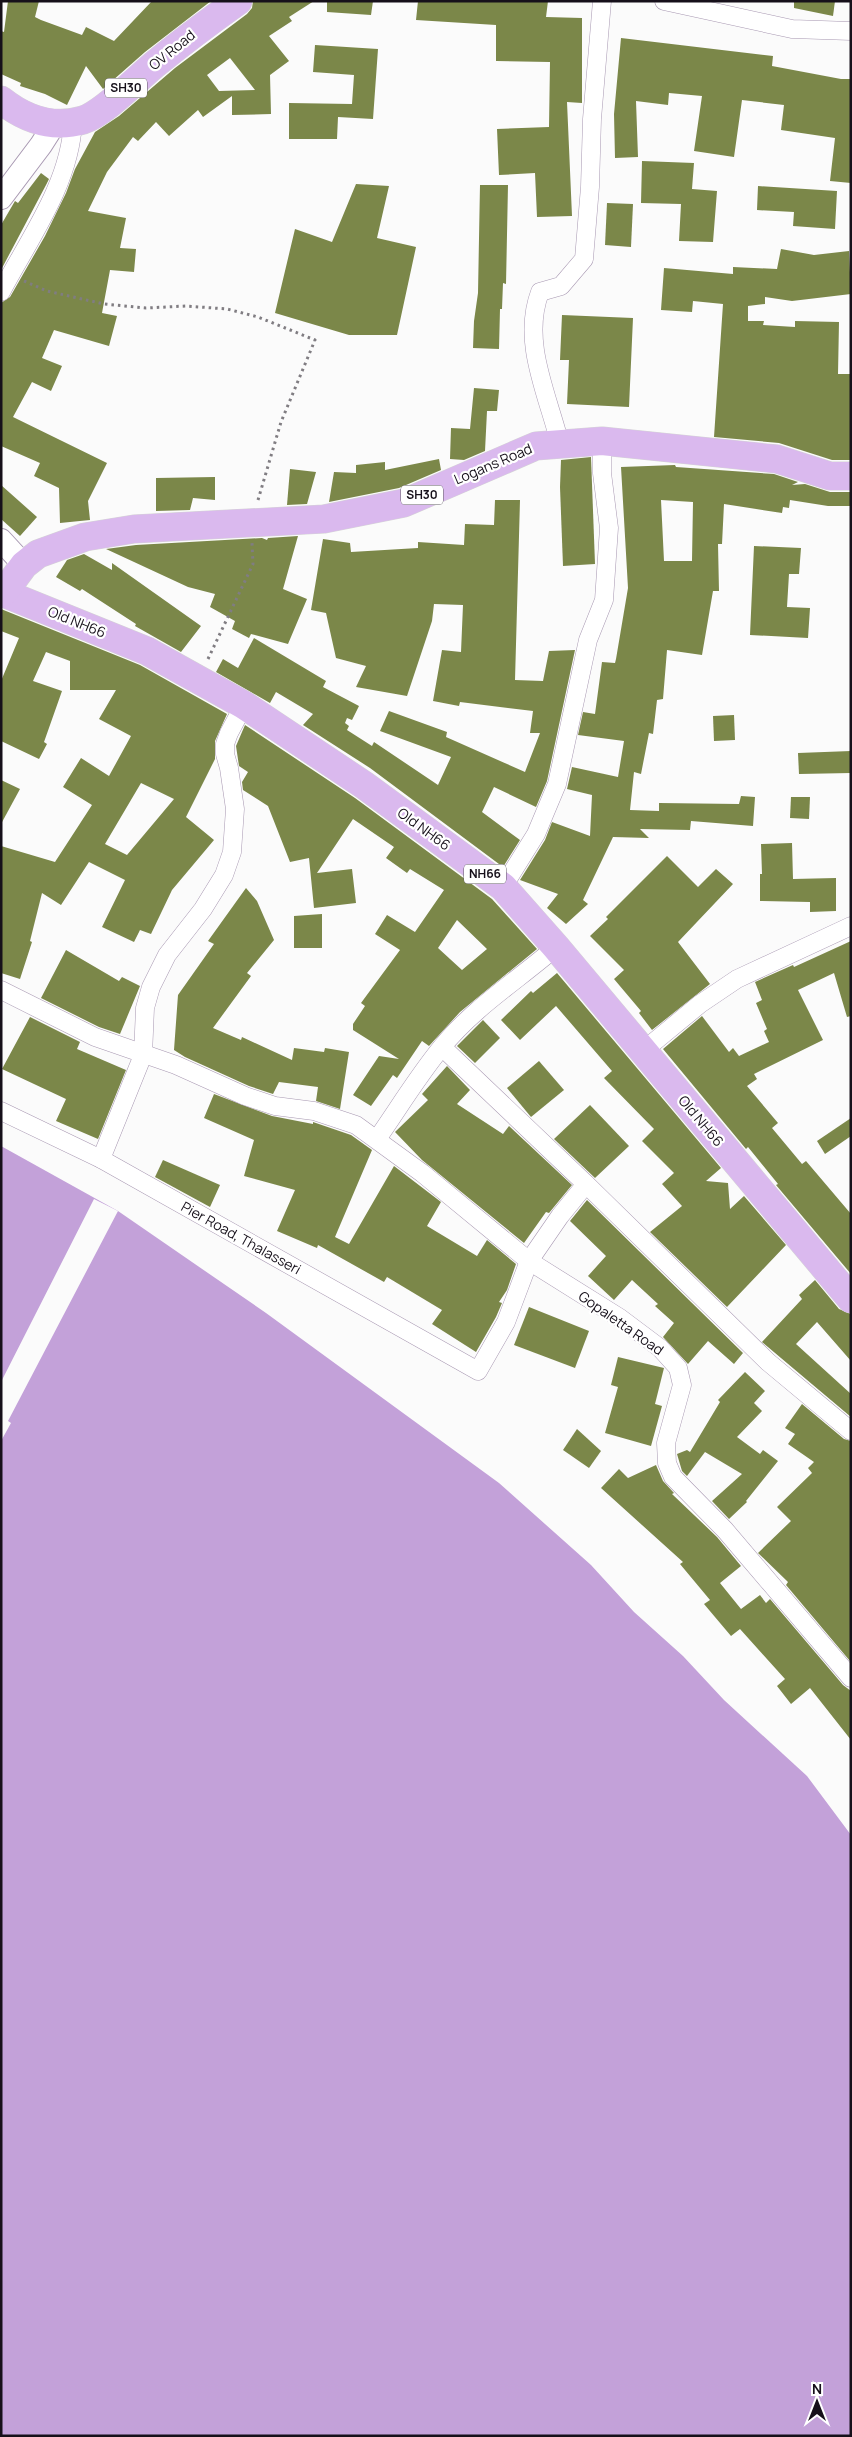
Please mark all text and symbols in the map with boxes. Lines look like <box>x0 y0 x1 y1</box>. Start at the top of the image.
street label: OV Road <box>145 25 199 74</box>
road number: SH30 <box>105 78 147 98</box>
street label: Logans Road <box>451 439 535 489</box>
road number: SH30 <box>401 486 443 504</box>
street label: Old NH66 <box>45 601 109 642</box>
street label: Old NH66 <box>394 803 455 854</box>
road number: NH66 <box>464 864 506 884</box>
street label: Old NH66 <box>674 1091 728 1150</box>
street label: Pier Road, Thalasseri <box>178 1197 305 1278</box>
street label: Gopaletta Road <box>575 1286 668 1359</box>
north arrow <box>792 2377 842 2427</box>
text: N <box>812 2379 822 2398</box>

